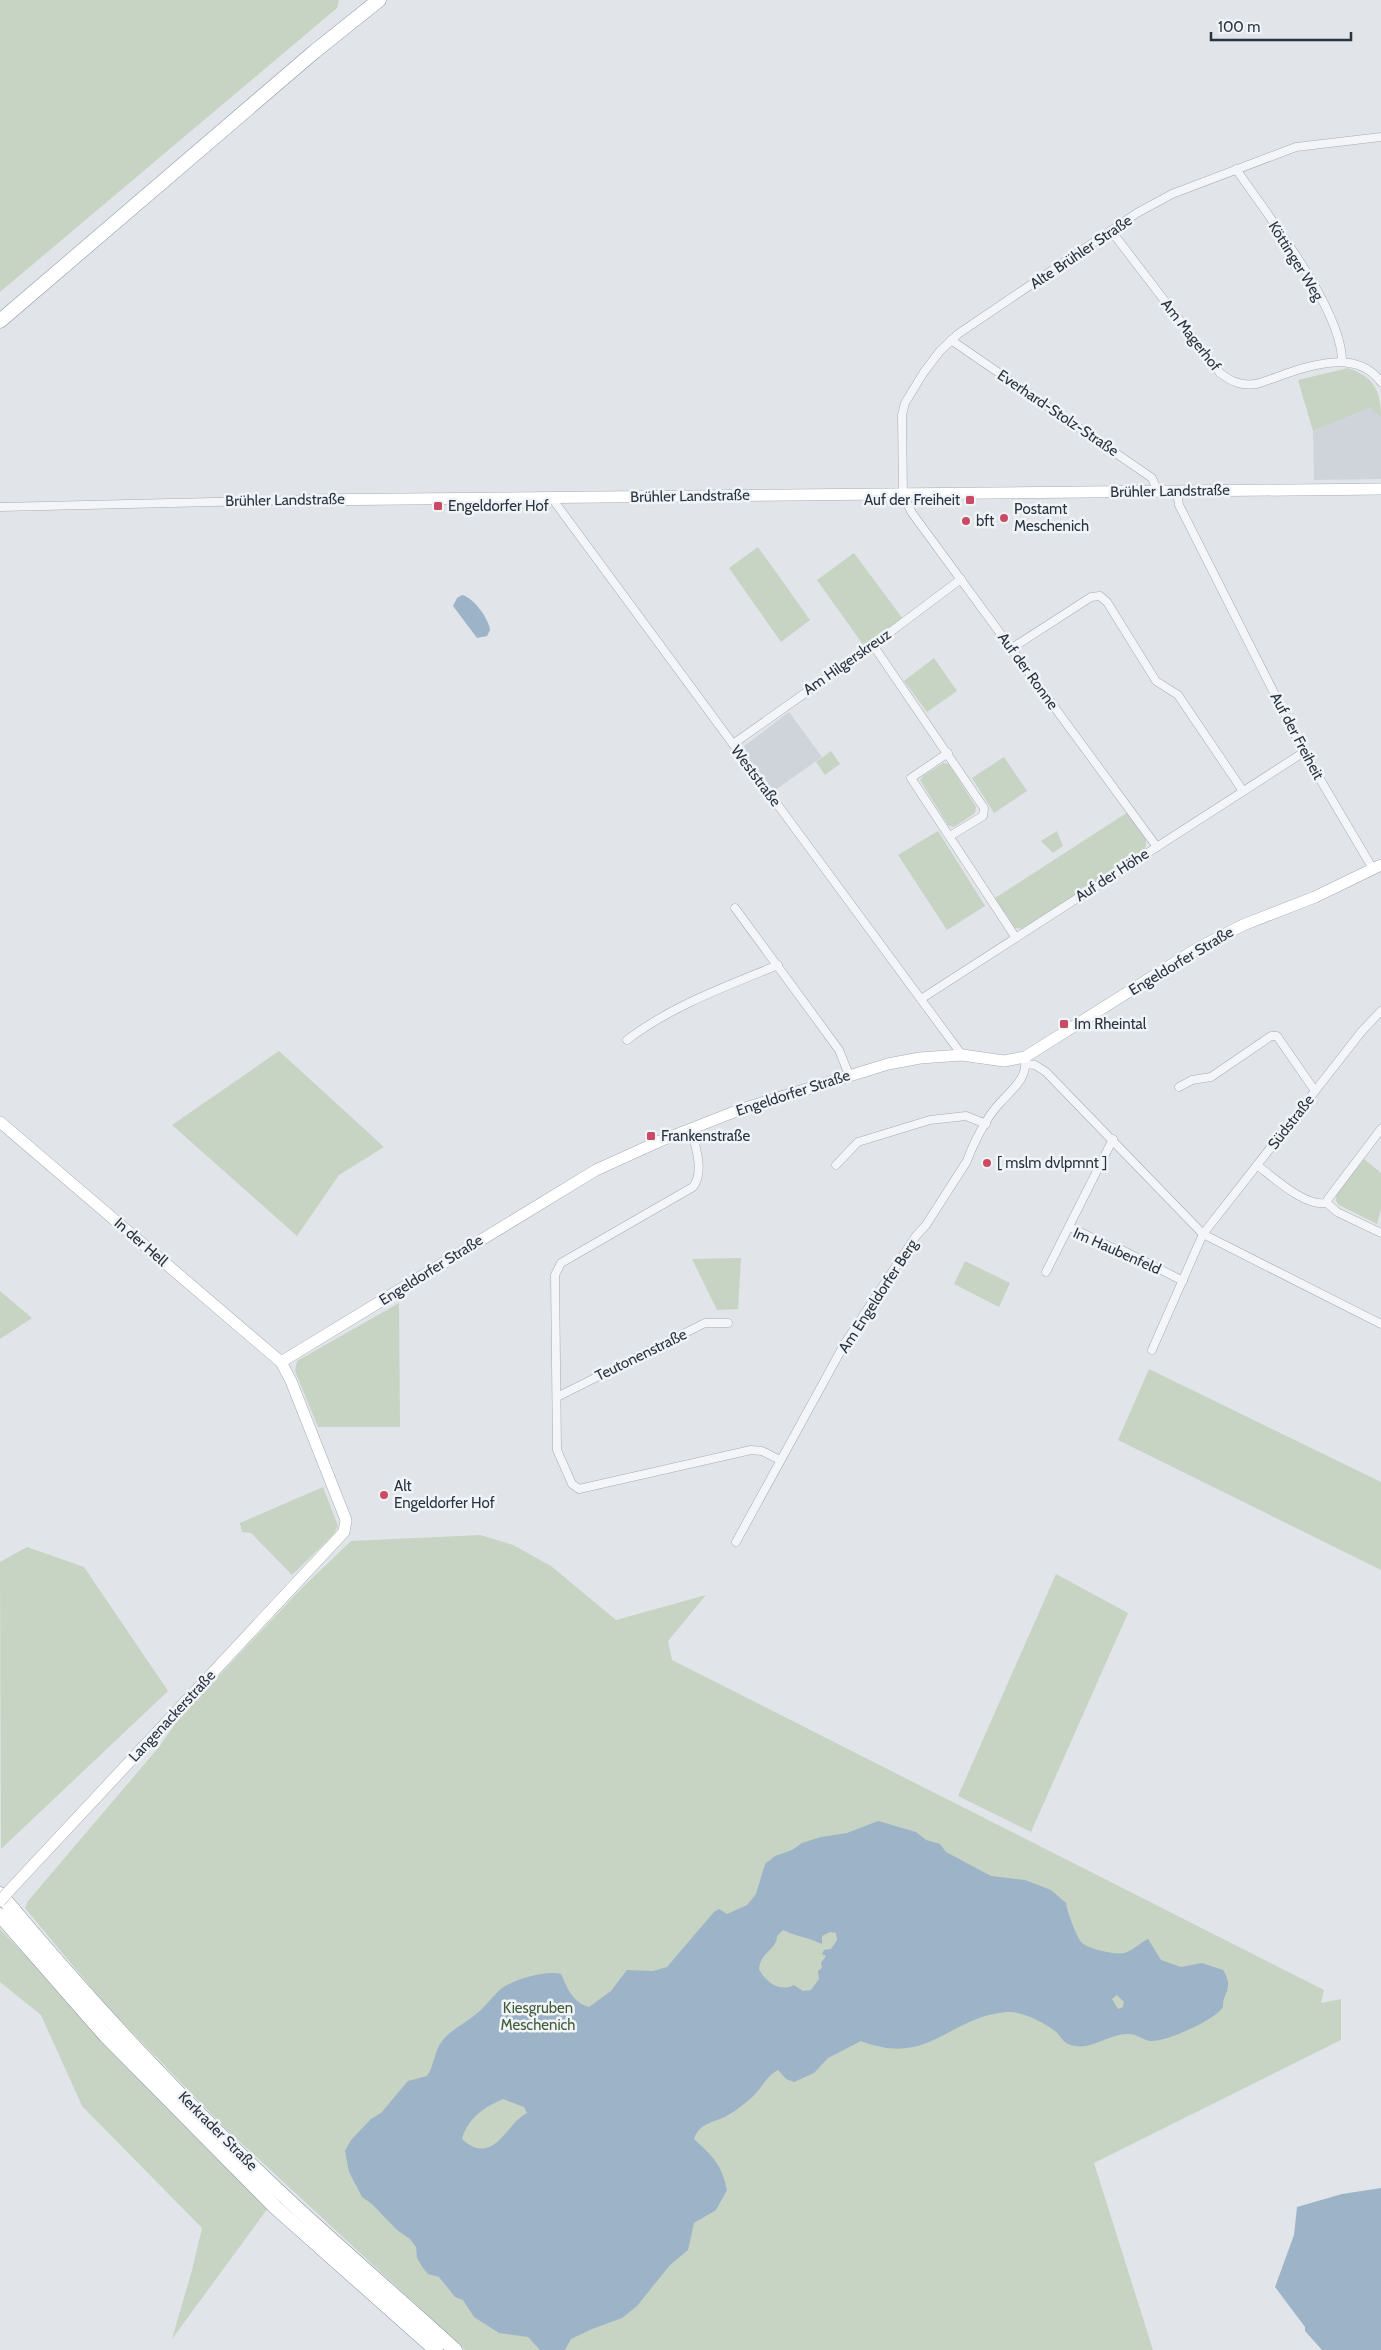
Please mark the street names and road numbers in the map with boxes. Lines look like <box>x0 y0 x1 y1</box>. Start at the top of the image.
street label: Alte Brühler Straße <box>1027 211 1136 293</box>
street label: Köttinger Weg <box>1265 218 1328 304</box>
street label: Am Magerhof <box>1157 295 1225 375</box>
street label: Everhard-Stolz-Straße <box>994 366 1122 460</box>
street label: Brühler Landstraße <box>1110 481 1230 501</box>
street label: Brühler Landstraße <box>630 486 750 506</box>
street label: Brühler Landstraße <box>225 490 345 510</box>
street label: Am Hilgerskreuz <box>800 625 894 699</box>
street label: Auf der Ronne <box>994 629 1062 713</box>
street label: Auf der Freiheit <box>1267 689 1327 783</box>
street label: Weststraße <box>727 742 785 810</box>
street label: Auf der Höhe <box>1072 844 1152 905</box>
street label: Engeldorfer Straße <box>1125 923 1237 999</box>
street label: Engeldorfer Straße <box>734 1066 853 1120</box>
street label: Südstraße <box>1264 1091 1318 1153</box>
street label: In der Hell <box>111 1214 172 1270</box>
street label: Im Haubenfeld <box>1070 1224 1164 1278</box>
street label: Engeldorfer Straße <box>376 1231 486 1309</box>
street label: Am Engeldorfer Berg <box>835 1235 922 1356</box>
street label: Teutonenstraße <box>592 1325 690 1385</box>
street label: Langenackerstraße <box>125 1666 219 1766</box>
street label: Kerkrader Straße <box>175 2088 262 2175</box>

